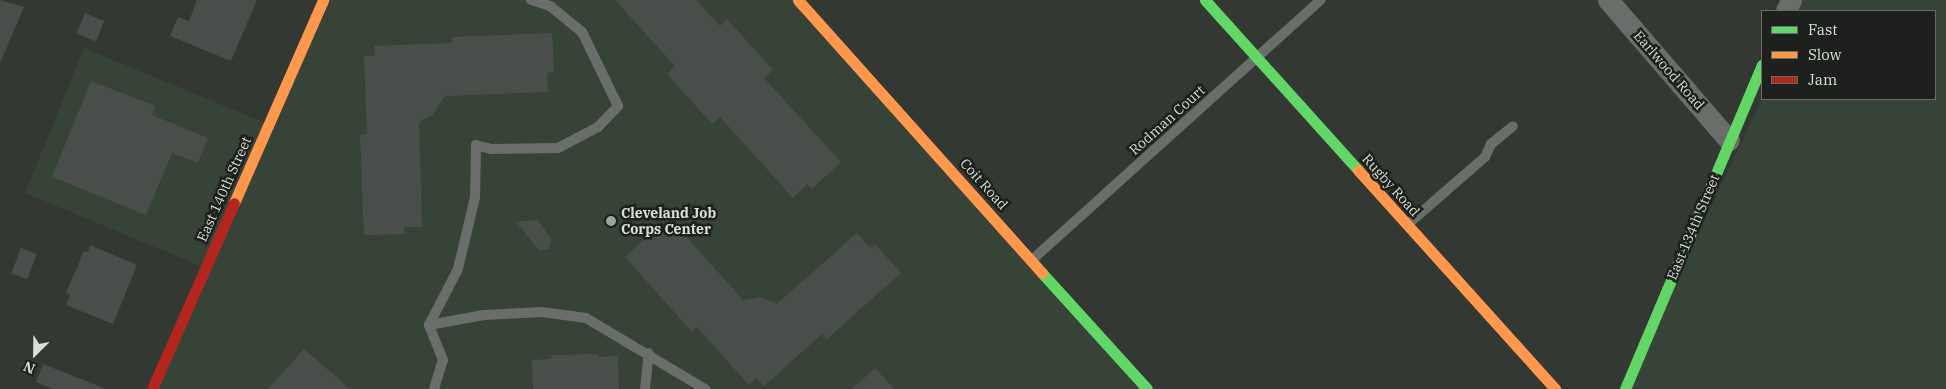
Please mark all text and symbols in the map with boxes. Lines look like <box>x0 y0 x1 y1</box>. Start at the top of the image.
legend <box>1761 10 1936 100</box>
text: Fast <box>1808 20 1838 39</box>
street label: Earlwood Road <box>1630 27 1708 113</box>
text: Slow <box>1808 45 1841 64</box>
text: Jam <box>1808 70 1837 89</box>
street label: Rodman Court <box>1126 82 1208 158</box>
street label: East 140th Street <box>193 134 255 244</box>
street label: Rugby Road <box>1359 150 1423 220</box>
street label: Coit Road <box>957 155 1011 213</box>
street label: East 134th Street <box>1663 172 1723 282</box>
place label: Cleveland Job Corps Center <box>621 205 716 238</box>
marker: Cleveland Job Corps Center <box>605 215 617 227</box>
north arrow <box>10 329 60 379</box>
text: N <box>21 357 38 378</box>

